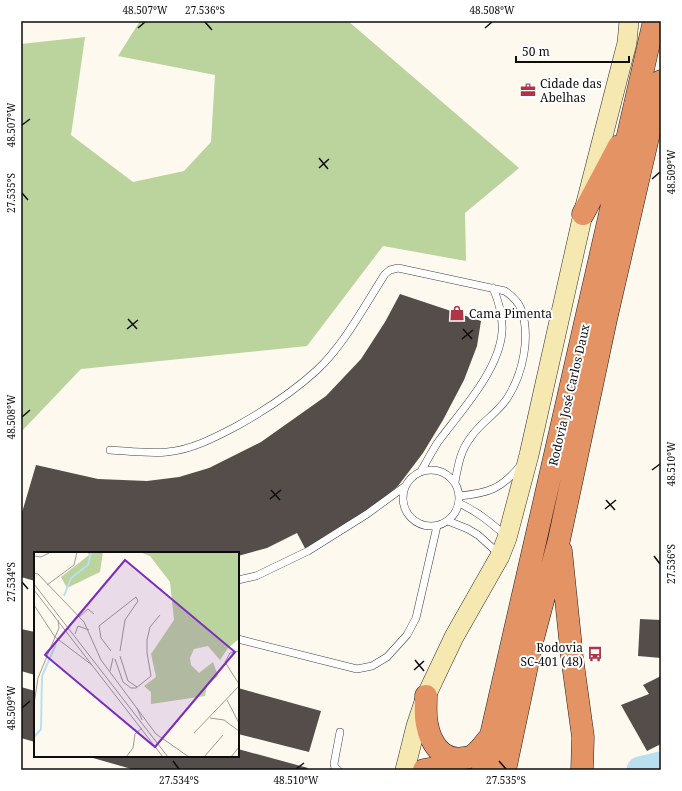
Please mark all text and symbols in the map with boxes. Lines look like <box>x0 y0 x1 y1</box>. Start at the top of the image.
text: 48.507°W <box>123 3 168 17</box>
text: 27.536°S <box>185 3 225 17</box>
text: 48.508°W <box>470 3 515 17</box>
scale bar <box>516 38 629 64</box>
text: 50 m <box>522 43 550 60</box>
place label: Cidade das Abelhas <box>540 75 602 106</box>
office icon: Cidade das Abelhas <box>519 81 537 99</box>
text: 48.507°W <box>4 102 18 147</box>
text: 48.509°W <box>664 149 678 194</box>
text: 27.535°S <box>4 173 18 213</box>
shop icon: Cama Pimenta <box>448 304 466 322</box>
place label: Cama Pimenta <box>469 305 552 322</box>
street label: Rodovia José Carlos Daux <box>544 322 594 468</box>
text: 48.508°W <box>4 394 18 439</box>
text: 48.510°W <box>664 441 678 486</box>
text: 27.536°S <box>664 544 678 584</box>
inset map <box>34 552 239 757</box>
text: 27.534°S <box>4 562 18 602</box>
place label: Rodovia SC-401 (48) <box>520 639 583 670</box>
bus stop icon: Rodovia SC-401 (48) <box>586 645 604 663</box>
text: 48.509°W <box>4 685 18 730</box>
text: 27.534°S <box>159 773 199 787</box>
text: 48.510°W <box>274 773 319 787</box>
text: 27.535°S <box>486 773 526 787</box>

